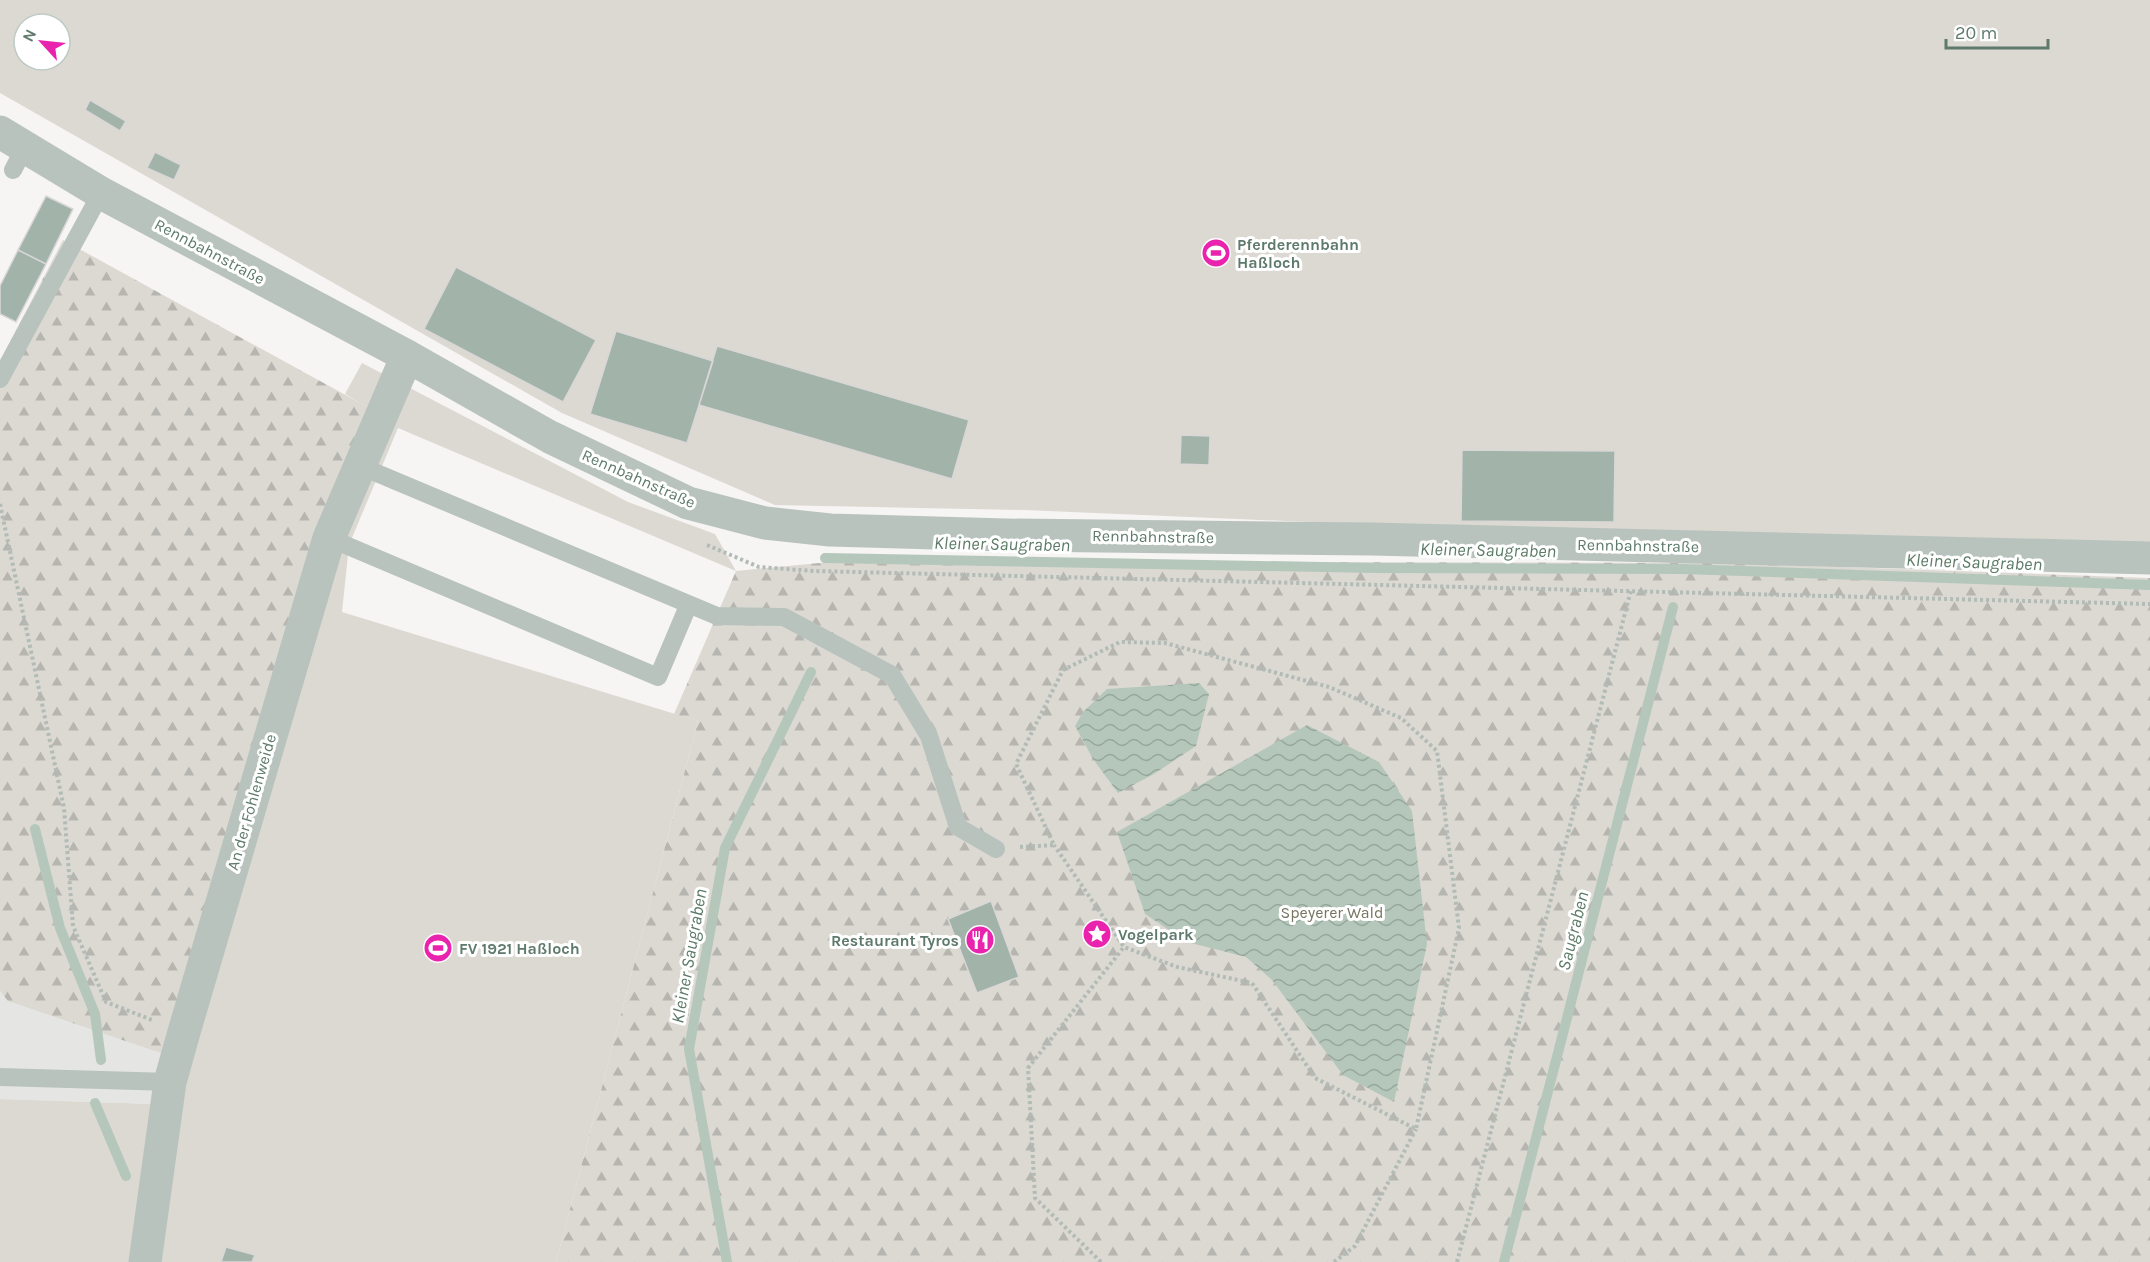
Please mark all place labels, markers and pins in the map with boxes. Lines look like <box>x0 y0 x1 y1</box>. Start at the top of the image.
place label: Pferderennbahn Haßloch <box>1237 235 1359 272</box>
sports icon: Pferderennbahn Haßloch <box>1200 237 1232 269</box>
place icon: Vogelpark <box>1081 918 1113 950</box>
restaurant icon: Restaurant Tyros <box>964 924 996 956</box>
place label: Vogelpark <box>1118 925 1194 944</box>
place label: Restaurant Tyros <box>831 931 959 950</box>
sports icon: FV 1921 Haßloch <box>422 932 454 964</box>
place label: FV 1921 Haßloch <box>459 939 580 958</box>

